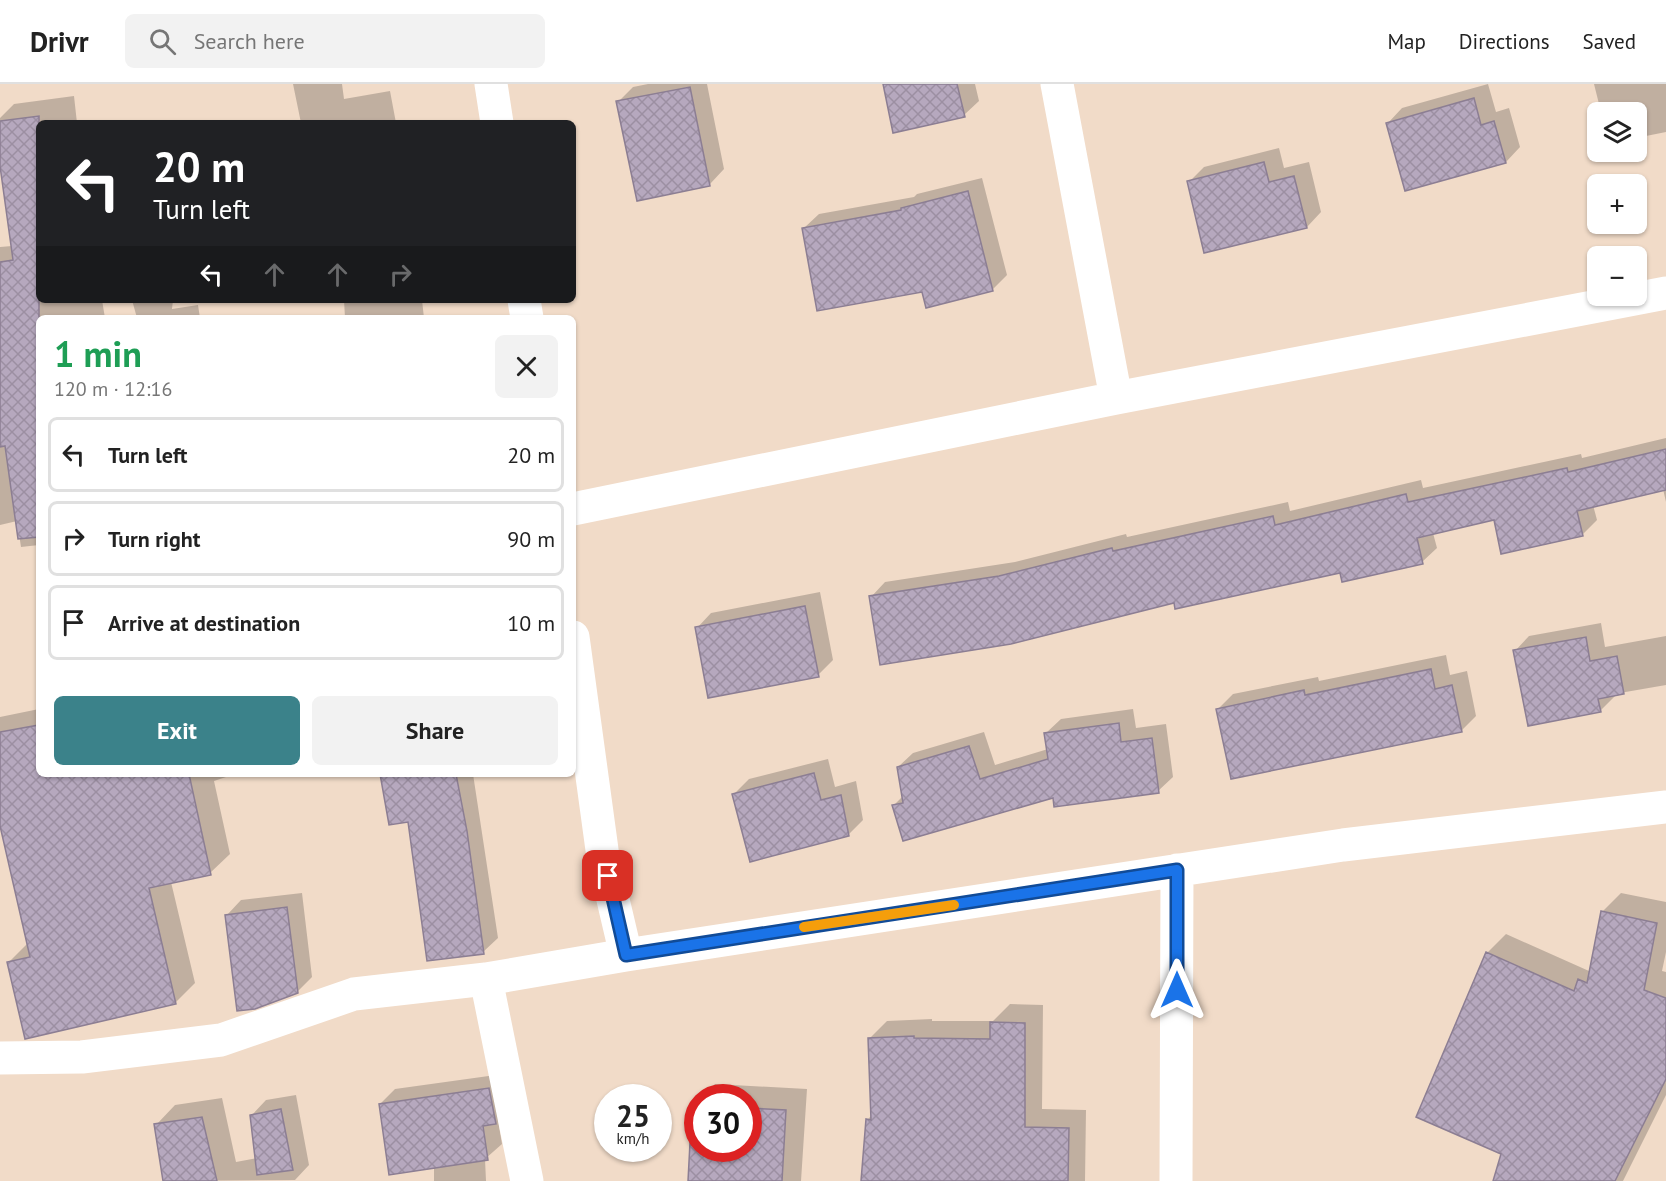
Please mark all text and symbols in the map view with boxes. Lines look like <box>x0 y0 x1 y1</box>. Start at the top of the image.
search box <box>125 14 545 68</box>
text: Drivr <box>30 23 89 60</box>
icon: search <box>146 25 179 58</box>
text: Search here <box>194 27 305 55</box>
text: Map <box>1387 28 1426 55</box>
text: Directions <box>1459 28 1550 55</box>
text: Saved <box>1583 28 1636 55</box>
map controls <box>1587 102 1647 306</box>
button: layers <box>1587 102 1647 162</box>
text: 20 m <box>153 139 245 194</box>
icon: left <box>54 144 132 222</box>
button: + <box>1587 174 1647 234</box>
text: Turn left <box>153 192 250 226</box>
button: − <box>1587 246 1647 306</box>
icon: left <box>195 258 228 291</box>
icon: ahead <box>258 258 291 291</box>
icon: ahead <box>321 258 354 291</box>
icon: right <box>384 258 417 291</box>
text: 1 min <box>54 330 142 377</box>
button: close <box>495 335 558 398</box>
text: 120 m · 12:16 <box>54 376 172 402</box>
icon: left <box>57 438 90 471</box>
text: Turn left <box>108 441 188 469</box>
text: 20 m <box>507 441 555 469</box>
icon: right <box>57 522 90 555</box>
text: Turn right <box>108 525 200 553</box>
text: 90 m <box>507 525 555 553</box>
icon: arrive <box>57 606 90 639</box>
text: Arrive at destination <box>108 609 300 637</box>
text: 10 m <box>507 609 555 637</box>
button: Exit <box>54 696 300 765</box>
button: Share <box>312 696 558 765</box>
pin <box>582 850 633 901</box>
icon: arrive <box>591 859 624 892</box>
position arrow <box>1145 958 1209 1022</box>
speed limit sign: 30 <box>684 1084 762 1162</box>
text: 25 <box>616 1096 650 1135</box>
text: km/h <box>617 1129 649 1148</box>

